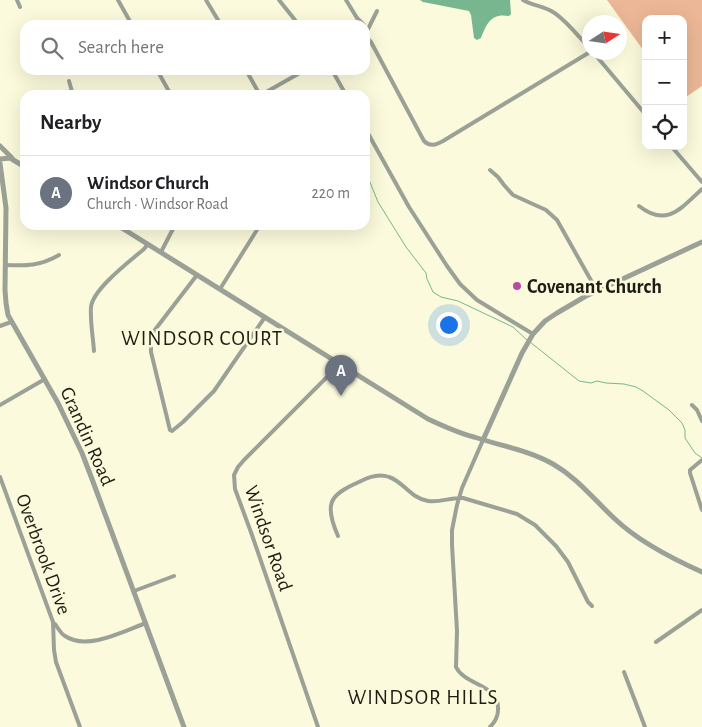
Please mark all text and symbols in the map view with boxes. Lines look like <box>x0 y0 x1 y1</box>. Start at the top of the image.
north arrow <box>582 15 627 60</box>
map controls <box>642 15 687 150</box>
button: + <box>642 15 687 60</box>
search box <box>20 20 370 75</box>
icon: search <box>38 34 66 62</box>
text: Search here <box>78 38 164 57</box>
button: − <box>642 60 687 105</box>
button: locate <box>642 105 687 150</box>
text: Nearby <box>40 112 101 133</box>
text: Windsor Church <box>87 174 209 193</box>
text: A <box>51 185 61 201</box>
text: 220 m <box>312 185 350 201</box>
text: Church · Windsor Road <box>87 196 228 212</box>
place label: Covenant Church <box>527 277 662 297</box>
marker: Covenant Church <box>511 280 523 292</box>
your location <box>436 312 462 338</box>
district label: WINDSOR COURT <box>121 328 283 349</box>
pin: A <box>325 355 357 396</box>
street label: Grandin Road <box>56 384 118 489</box>
street label: Windsor Road <box>241 483 295 594</box>
street label: Overbrook Drive <box>12 491 74 617</box>
district label: WINDSOR HILLS <box>347 687 499 708</box>

